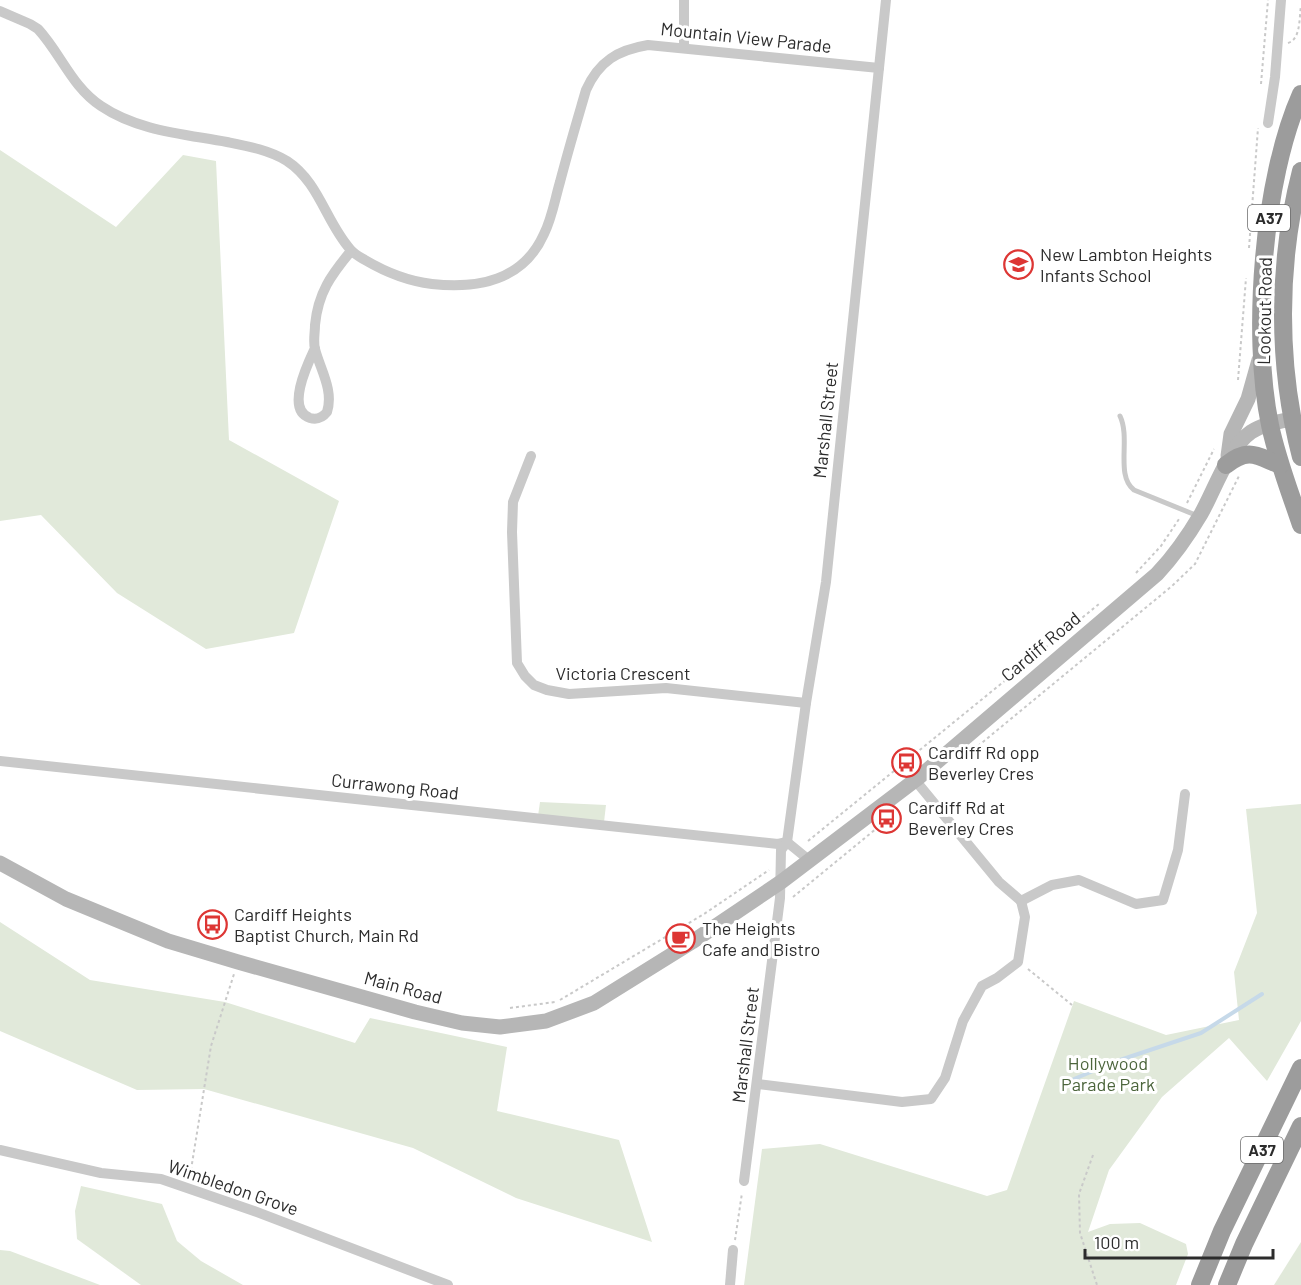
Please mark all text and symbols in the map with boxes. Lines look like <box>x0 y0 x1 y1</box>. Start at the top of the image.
street label: Mountain View Parade <box>660 17 833 57</box>
road number: A37 <box>1248 205 1290 231</box>
place label: New Lambton Heights Infants School <box>1040 243 1212 286</box>
school or university icon: New Lambton Heights Infants School <box>1003 249 1035 281</box>
street label: Lookout Road <box>1252 257 1276 365</box>
street label: Marshall Street <box>808 360 842 479</box>
street label: Cardiff Road <box>996 607 1085 686</box>
street label: Victoria Crescent <box>555 662 691 684</box>
place label: Cardiff Rd opp Beverley Cres <box>928 741 1039 784</box>
bus stop icon: Cardiff Rd opp Beverley Cres <box>891 747 923 779</box>
street label: Currawong Road <box>330 768 460 804</box>
place label: Cardiff Rd at Beverley Cres <box>908 796 1014 839</box>
bus stop icon: Cardiff Rd at Beverley Cres <box>871 802 903 834</box>
place label: Cardiff Heights Baptist Church, Main Rd <box>234 903 419 946</box>
bus stop icon: Cardiff Heights Baptist Church, Main Rd <box>197 909 229 941</box>
place label: The Heights Cafe and Bistro <box>702 917 820 960</box>
cafe icon: The Heights Cafe and Bistro <box>665 923 697 955</box>
street label: Main Road <box>362 966 445 1008</box>
street label: Marshall Street <box>727 985 763 1104</box>
park label: Hollywood Parade Park <box>1061 1052 1155 1095</box>
road number: A37 <box>1241 1137 1283 1163</box>
street label: Wimbledon Grove <box>165 1154 301 1220</box>
scale bar <box>1085 1222 1272 1260</box>
text: 100 m <box>1094 1231 1139 1253</box>

